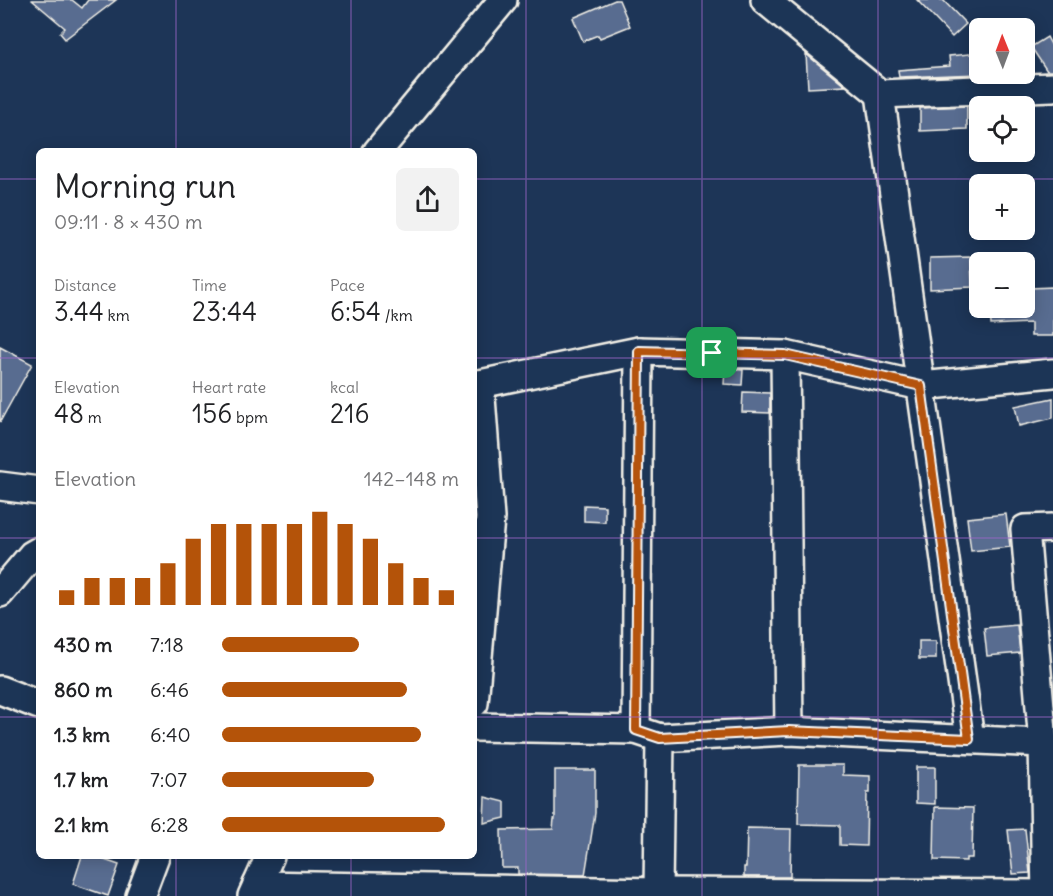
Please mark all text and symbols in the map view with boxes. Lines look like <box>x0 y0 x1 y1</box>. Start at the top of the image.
north arrow <box>969 18 1035 84</box>
map controls <box>969 18 1035 318</box>
button: locate <box>969 96 1035 162</box>
text: Morning run <box>54 165 236 207</box>
button: share <box>396 168 459 231</box>
button: + <box>969 174 1035 240</box>
text: 09:11 · 8 × 430 m <box>54 209 203 234</box>
button: − <box>969 252 1035 318</box>
text: Distance <box>54 275 116 295</box>
text: Time <box>192 275 227 295</box>
text: Pace <box>330 275 365 295</box>
text: 3.44 <box>54 295 104 328</box>
text: 23:44 <box>192 295 257 328</box>
text: 6:54 <box>330 295 381 328</box>
text: km <box>104 305 130 325</box>
text: /km <box>381 305 413 325</box>
pin <box>686 327 737 378</box>
icon: arrive <box>695 336 728 369</box>
text: Elevation <box>54 377 120 397</box>
text: Heart rate <box>192 377 266 397</box>
text: kcal <box>330 377 359 397</box>
text: 48 <box>54 397 84 430</box>
text: 156 <box>192 397 232 430</box>
text: 216 <box>330 397 370 430</box>
text: m <box>84 407 102 427</box>
text: bpm <box>232 407 268 427</box>
text: Elevation <box>54 466 136 491</box>
text: 142–148 m <box>364 466 459 491</box>
text: 430 m <box>54 632 112 657</box>
text: 7:18 <box>150 632 184 657</box>
text: 860 m <box>54 677 113 702</box>
text: 6:46 <box>150 677 189 702</box>
text: 1.3 km <box>54 722 110 747</box>
text: 6:40 <box>150 722 191 747</box>
text: 1.7 km <box>54 767 108 792</box>
text: 7:07 <box>150 767 187 792</box>
text: 2.1 km <box>54 812 109 837</box>
text: 6:28 <box>150 812 189 837</box>

